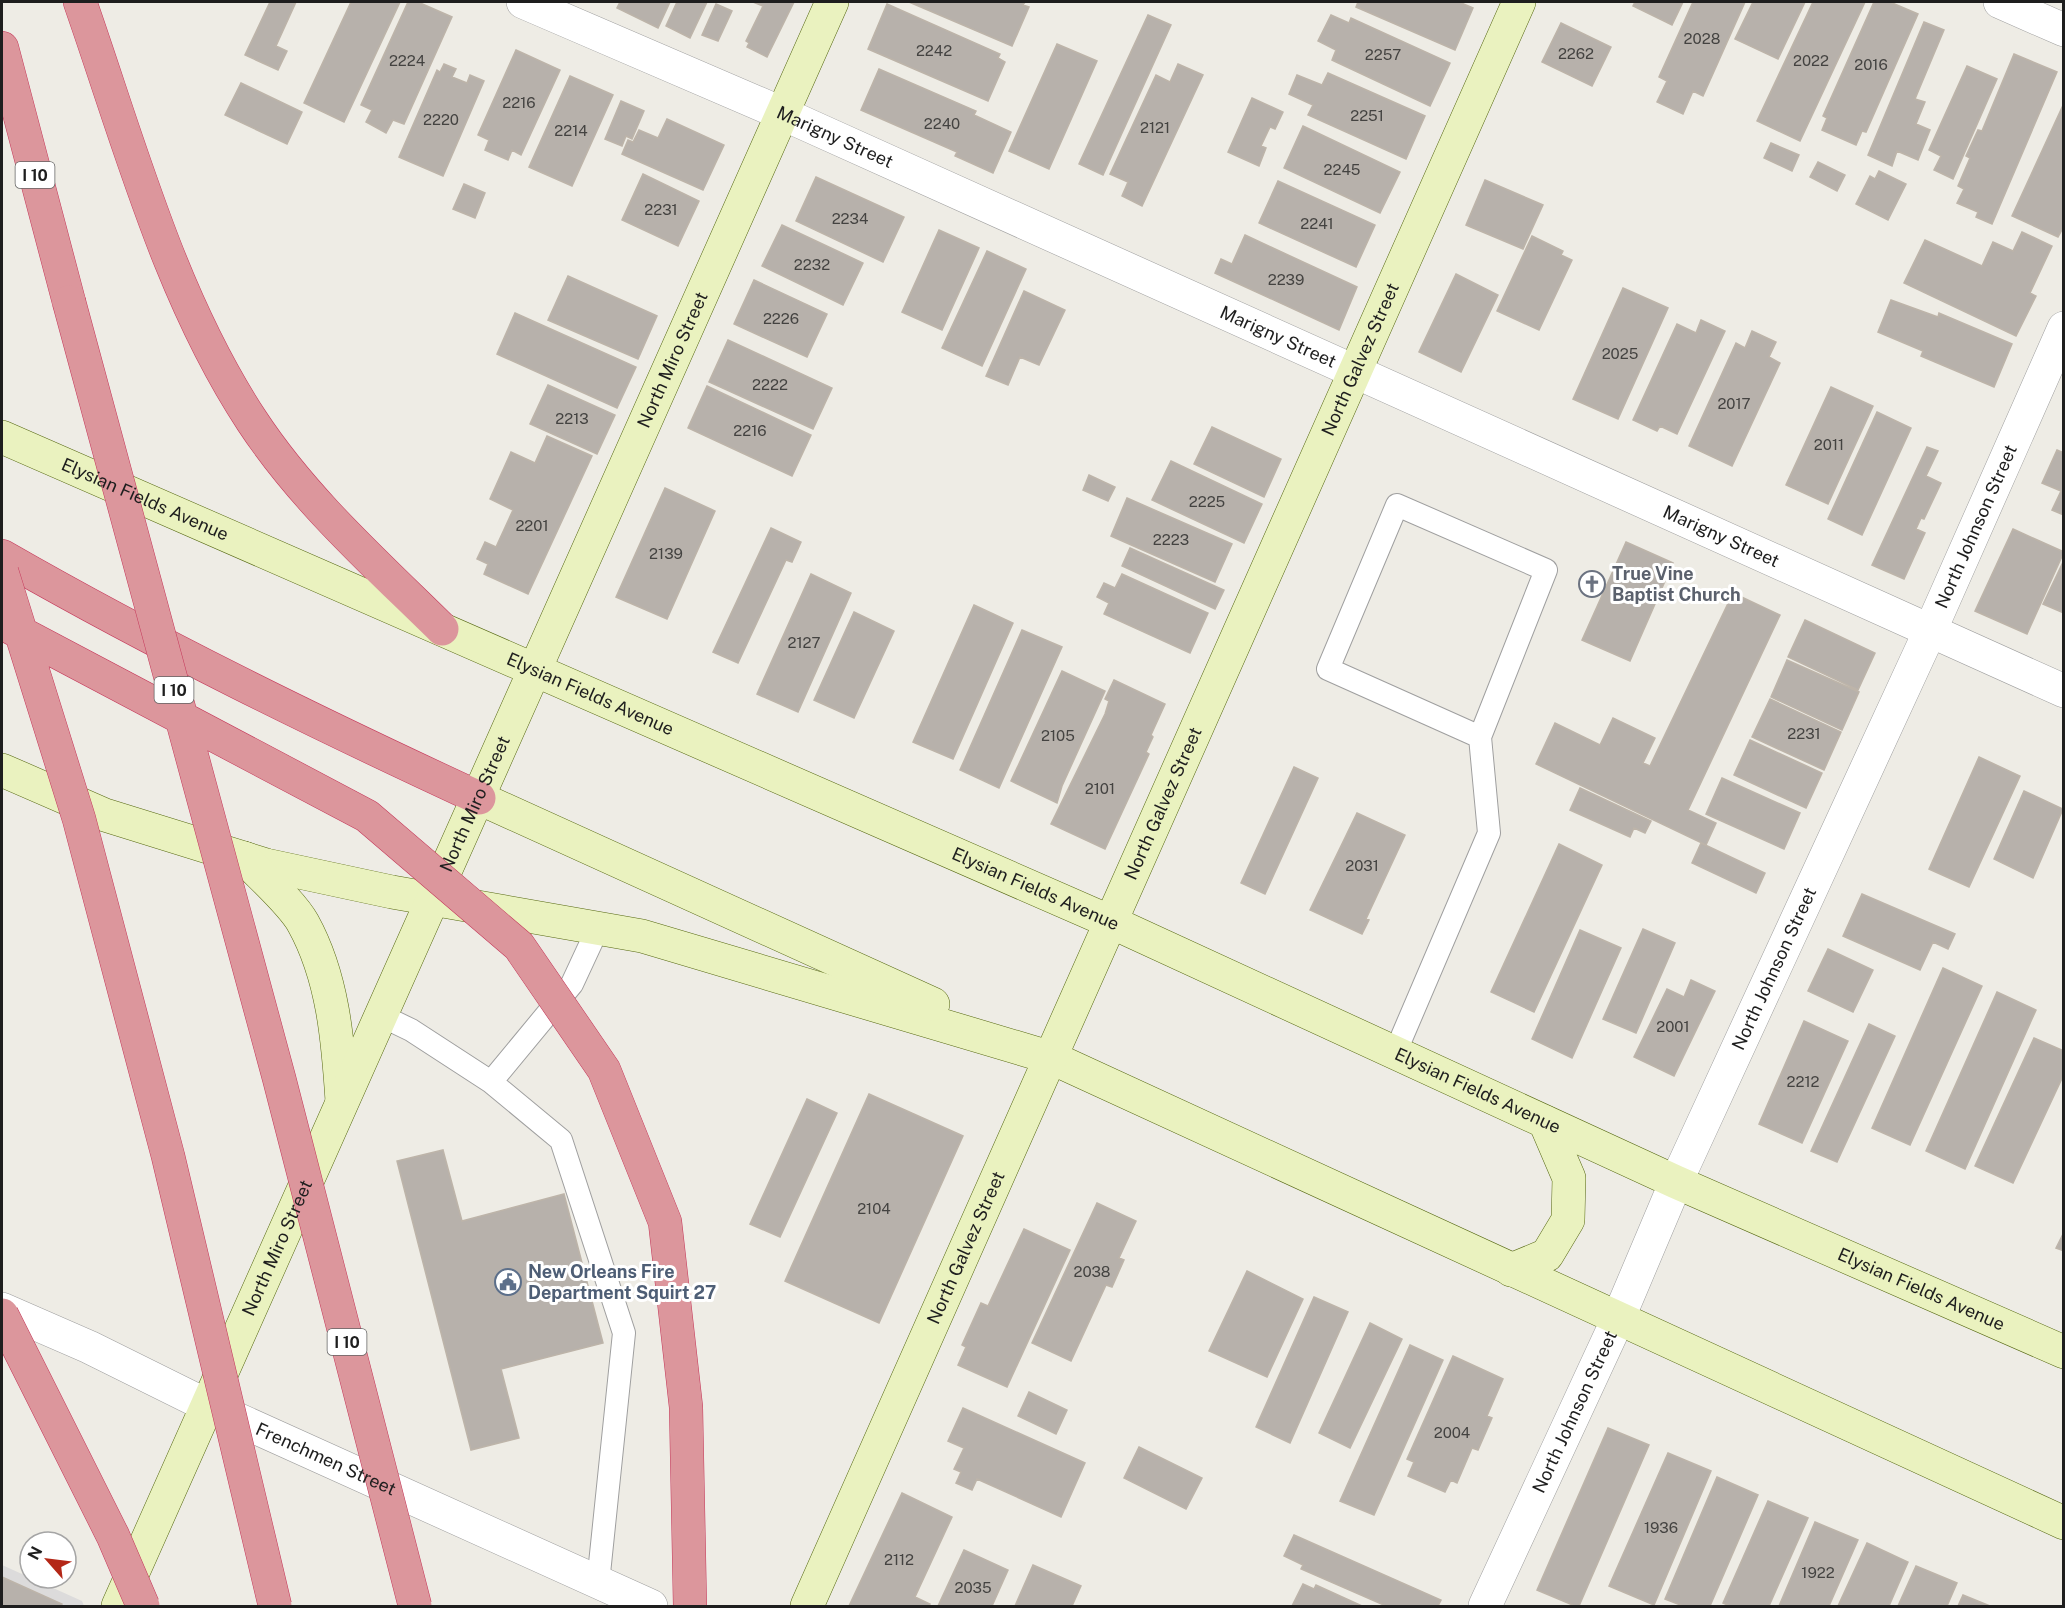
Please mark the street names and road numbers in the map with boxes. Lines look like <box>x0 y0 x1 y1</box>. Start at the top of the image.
street label: Marigny Street <box>774 102 897 172</box>
road number: I 10 <box>15 162 54 188</box>
street label: North Galvez Street <box>1317 279 1403 439</box>
street label: North Miro Street <box>633 288 712 431</box>
street label: Marigny Street <box>1217 301 1340 372</box>
street label: North Johnson Street <box>1930 441 2021 611</box>
street label: Elysian Fields Avenue <box>58 453 232 545</box>
street label: Marigny Street <box>1660 501 1783 571</box>
street label: Elysian Fields Avenue <box>504 648 677 740</box>
road number: I 10 <box>154 677 194 703</box>
street label: North Galvez Street <box>1120 724 1206 883</box>
street label: North Miro Street <box>435 732 514 875</box>
street label: Elysian Fields Avenue <box>949 843 1123 934</box>
street label: North Johnson Street <box>1727 884 1820 1053</box>
street label: Elysian Fields Avenue <box>1392 1043 1564 1137</box>
street label: North Galvez Street <box>923 1168 1009 1327</box>
street label: North Miro Street <box>238 1176 316 1319</box>
street label: Elysian Fields Avenue <box>1835 1243 2008 1335</box>
street label: North Johnson Street <box>1528 1327 1621 1496</box>
road number: I 10 <box>328 1329 366 1355</box>
street label: Frenchmen Street <box>253 1418 399 1499</box>

